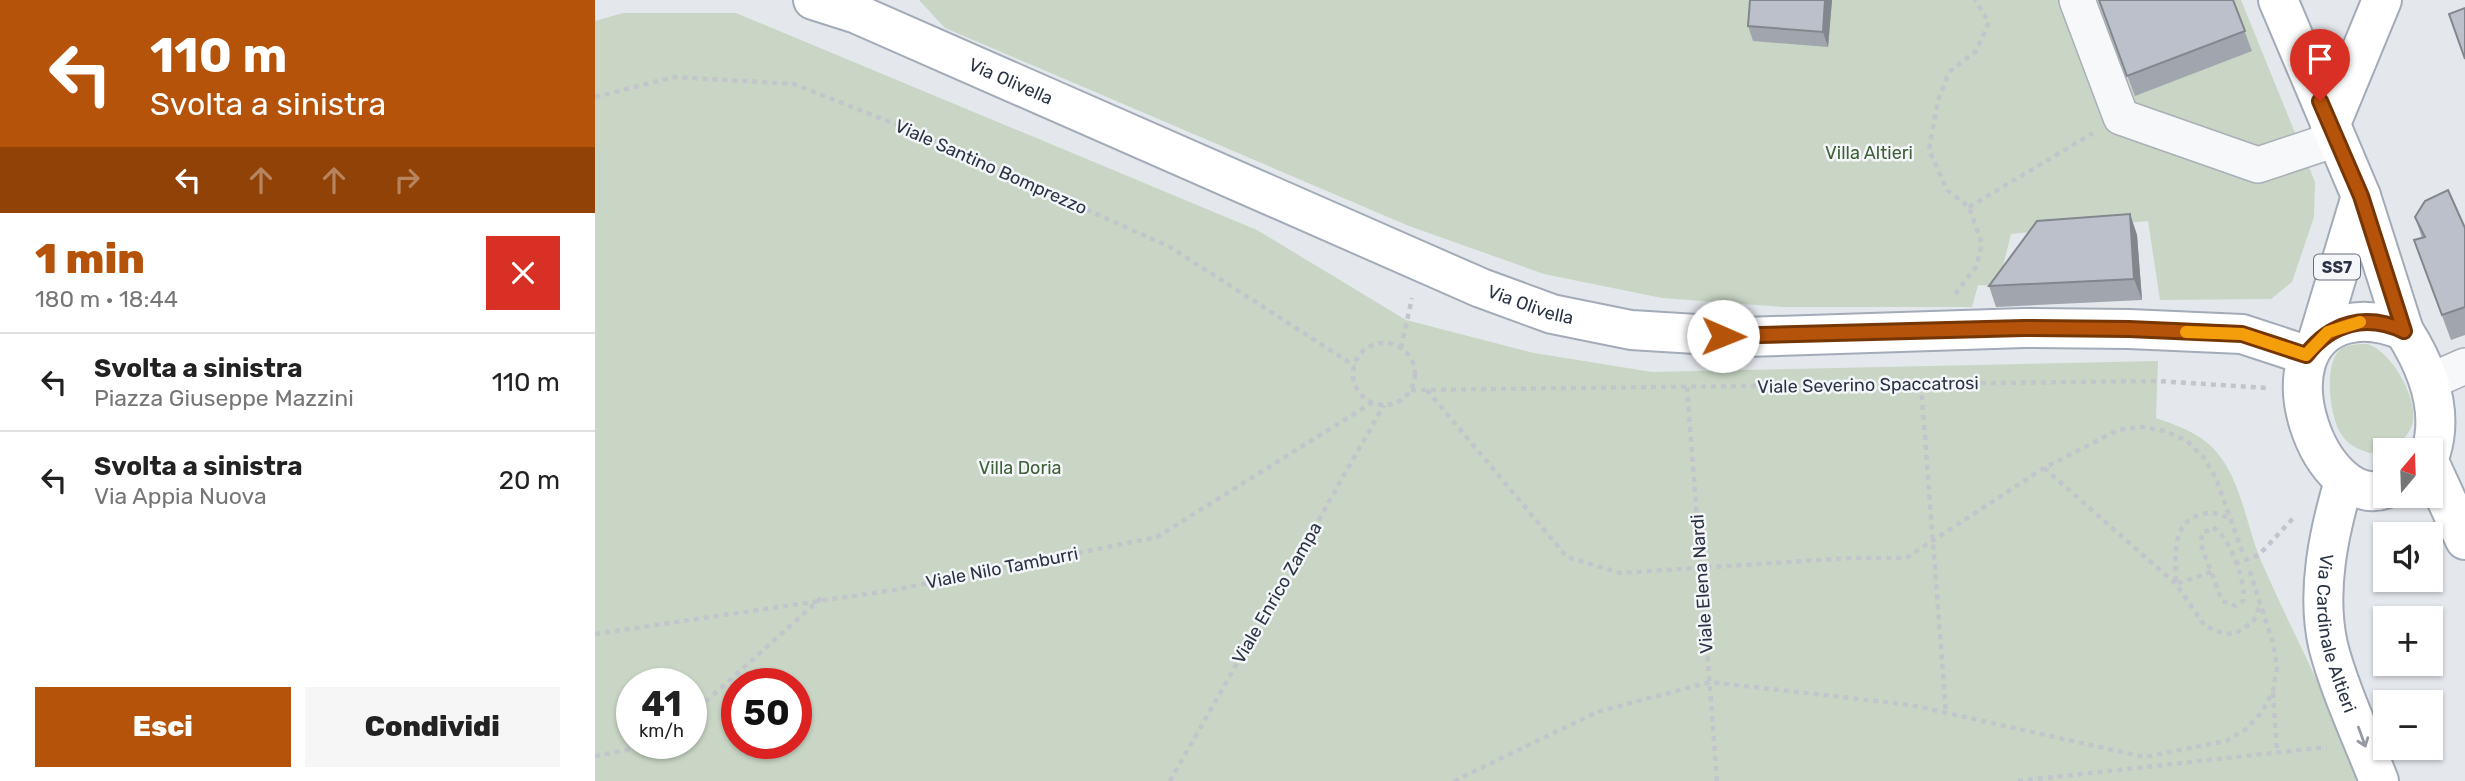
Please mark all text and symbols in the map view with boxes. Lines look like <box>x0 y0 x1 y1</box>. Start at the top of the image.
text: 110 m <box>150 26 287 84</box>
icon: left <box>35 28 126 119</box>
pin <box>2290 29 2350 101</box>
icon: arrive <box>2301 40 2339 78</box>
street label: Via Olivella <box>965 53 1056 110</box>
text: Svolta a sinistra <box>150 85 386 123</box>
street label: Viale Santino Bomprezzo <box>891 115 1091 219</box>
park label: Villa Altieri <box>1825 142 1913 164</box>
icon: left <box>169 161 207 199</box>
icon: ahead <box>242 161 280 199</box>
icon: ahead <box>315 161 353 199</box>
icon: right <box>388 161 426 199</box>
text: 1 min <box>35 234 145 284</box>
button: close <box>486 236 560 310</box>
road number: SS7 <box>2314 255 2360 280</box>
street label: Via Olivella <box>1484 280 1575 329</box>
text: 180 m · 18:44 <box>35 285 178 313</box>
position arrow <box>1686 299 1760 373</box>
text: Svolta a sinistra <box>94 353 303 384</box>
icon: left <box>35 363 73 401</box>
text: 110 m <box>492 367 560 398</box>
street label: Viale Severino Spaccatrosi <box>1757 372 1979 398</box>
text: Piazza Giuseppe Mazzini <box>94 384 354 412</box>
north arrow <box>2373 438 2443 508</box>
map controls <box>2373 438 2443 760</box>
text: Svolta a sinistra <box>94 451 303 482</box>
park label: Villa Doria <box>978 457 1062 479</box>
icon: left <box>35 461 73 499</box>
text: 20 m <box>499 465 560 496</box>
text: Via Appia Nuova <box>94 482 267 510</box>
street label: Viale Elena Nardi <box>1686 514 1718 654</box>
street label: Viale Enrico Zampa <box>1227 518 1327 668</box>
button: sound <box>2373 522 2443 592</box>
street label: Viale Nilo Tamburri <box>924 542 1080 594</box>
street label: Via Cardinale Altieri <box>2312 552 2361 716</box>
button: + <box>2373 606 2443 676</box>
speed limit sign: 50 <box>721 668 812 759</box>
text: 41 <box>641 683 682 725</box>
button: Esci <box>35 687 291 767</box>
button: Condividi <box>305 687 560 767</box>
button: − <box>2373 690 2443 760</box>
text: km/h <box>639 720 684 742</box>
one-way arrow <box>2357 725 2369 747</box>

